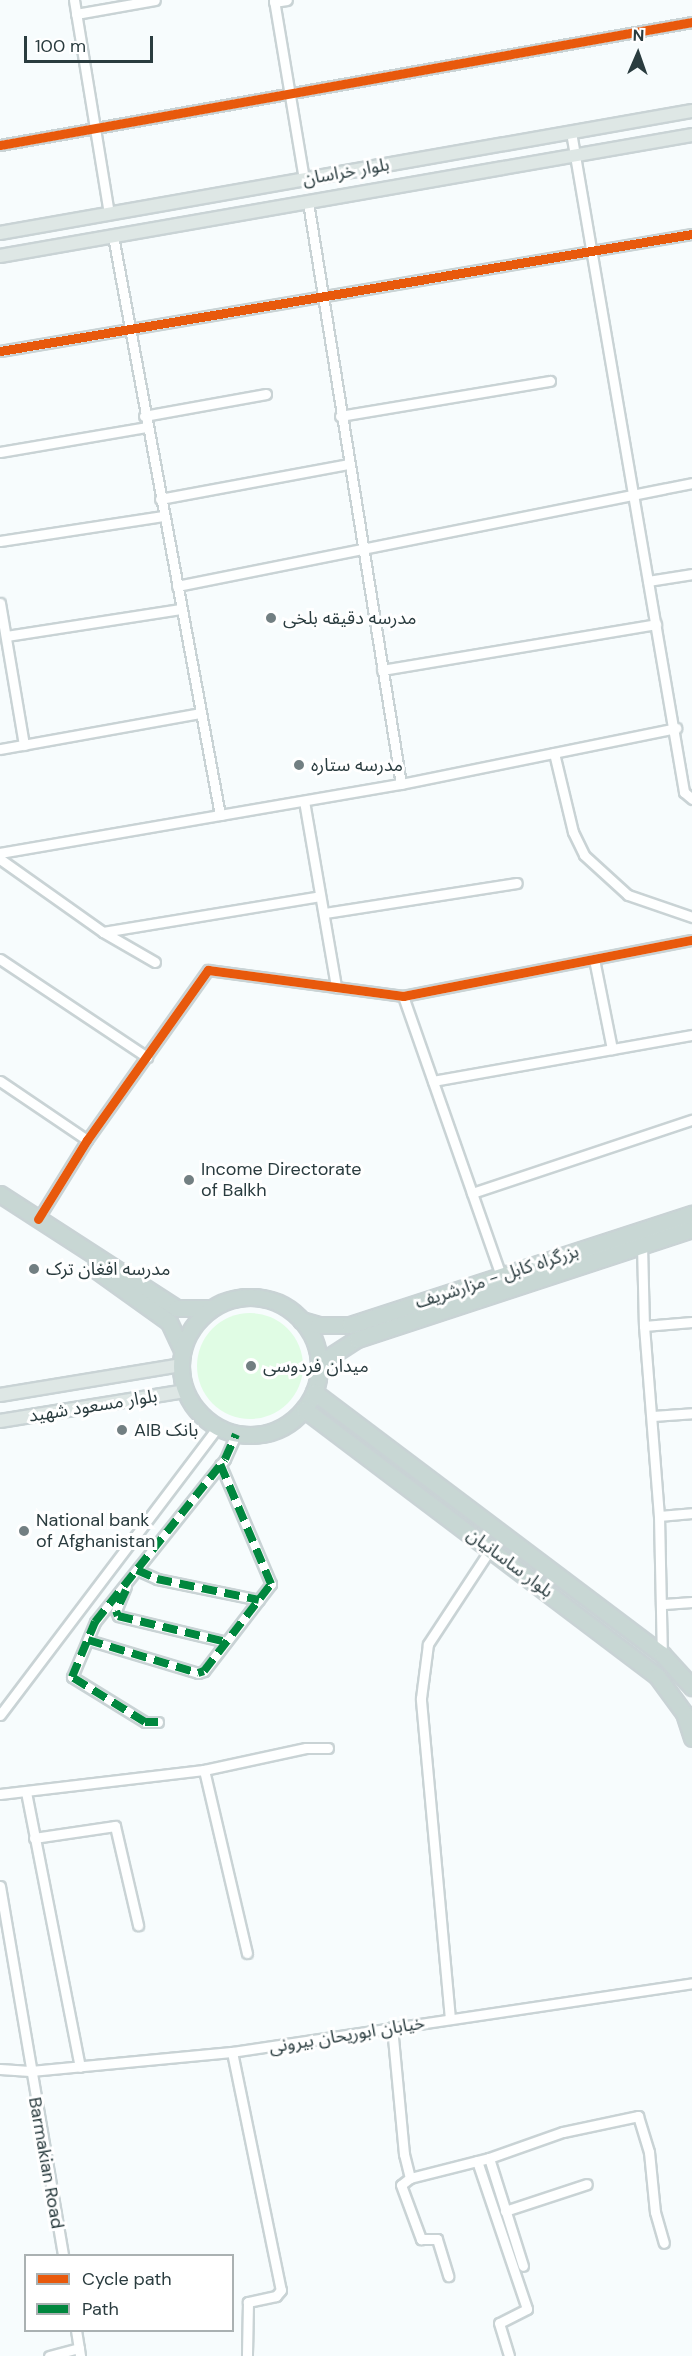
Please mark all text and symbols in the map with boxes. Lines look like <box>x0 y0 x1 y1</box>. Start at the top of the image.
scale bar <box>27 24 156 62</box>
north arrow <box>608 24 668 84</box>
text: N <box>632 25 645 46</box>
text: 100 m <box>35 34 86 58</box>
street label: بلوار خراسان <box>301 154 391 190</box>
place label: مدرسه دقيقه بلخى <box>283 607 416 629</box>
marker: مدرسه دقيقه بلخى <box>264 611 278 625</box>
place label: مدرسه ستاره <box>311 754 403 776</box>
marker: مدرسه ستاره <box>292 758 306 772</box>
place label: Income Directorate of Balkh <box>201 1159 362 1202</box>
marker: Income Directorate of Balkh <box>182 1173 196 1187</box>
street label: بزرگراه کابل - مزارشریف <box>413 1240 581 1314</box>
place label: مدرسه افغان ترک <box>46 1258 170 1280</box>
marker: مدرسه افغان ترک <box>27 1262 41 1276</box>
place label: میدان فردوسی <box>263 1355 369 1377</box>
marker: میدان فردوسی <box>244 1359 258 1373</box>
street label: بلوار مسعود شهید <box>27 1385 159 1427</box>
place label: AIB بانک <box>134 1419 198 1441</box>
marker: AIB بانک <box>115 1423 129 1437</box>
place label: National bank of Afghanistan <box>36 1510 155 1552</box>
marker: National bank of Afghanistan <box>17 1524 31 1538</box>
street label: بلوار ساسانیان <box>463 1524 557 1602</box>
street label: خیابان ابوریحان بیرونی <box>268 2012 426 2058</box>
street label: Barmakian Road <box>24 2095 68 2231</box>
legend <box>24 2254 234 2332</box>
text: Cycle path <box>82 2267 172 2291</box>
text: Path <box>82 2297 119 2321</box>

